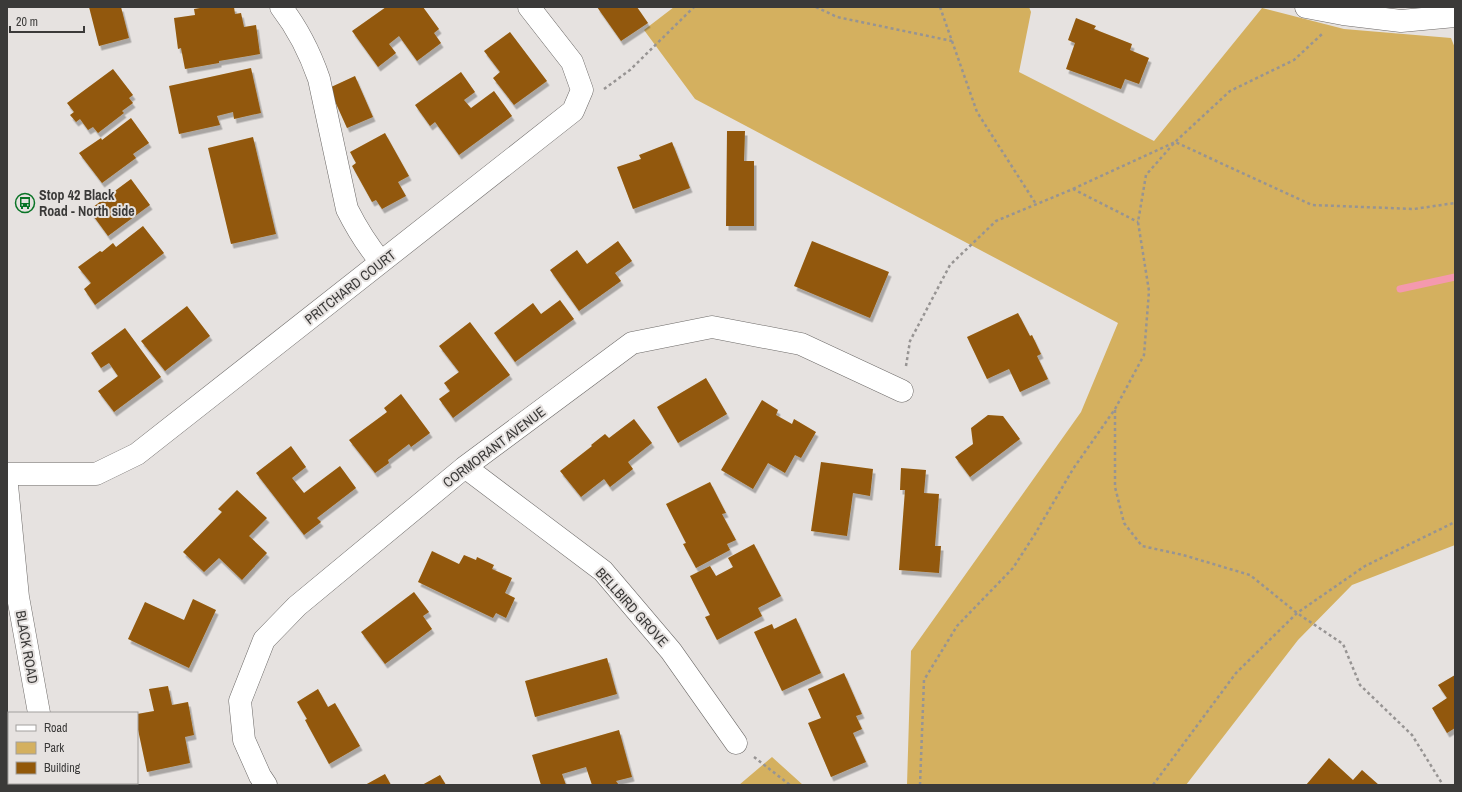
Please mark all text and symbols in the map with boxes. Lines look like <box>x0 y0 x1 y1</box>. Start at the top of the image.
scale bar <box>10 8 84 34</box>
text: 20 m <box>16 14 38 30</box>
place label: Stop 42 Black Road - North side <box>39 186 135 220</box>
bus stop icon: Stop 42 Black Road - North side <box>14 192 36 214</box>
street label: PRITCHARD COURT <box>301 246 399 328</box>
street label: CORMORANT AVENUE <box>439 403 549 491</box>
street label: BELLBIRD GROVE <box>592 564 672 650</box>
street label: BLACK ROAD <box>12 609 42 685</box>
legend <box>8 712 138 784</box>
text: Road <box>44 720 68 736</box>
text: Park <box>44 740 64 756</box>
text: Building <box>44 760 81 776</box>

